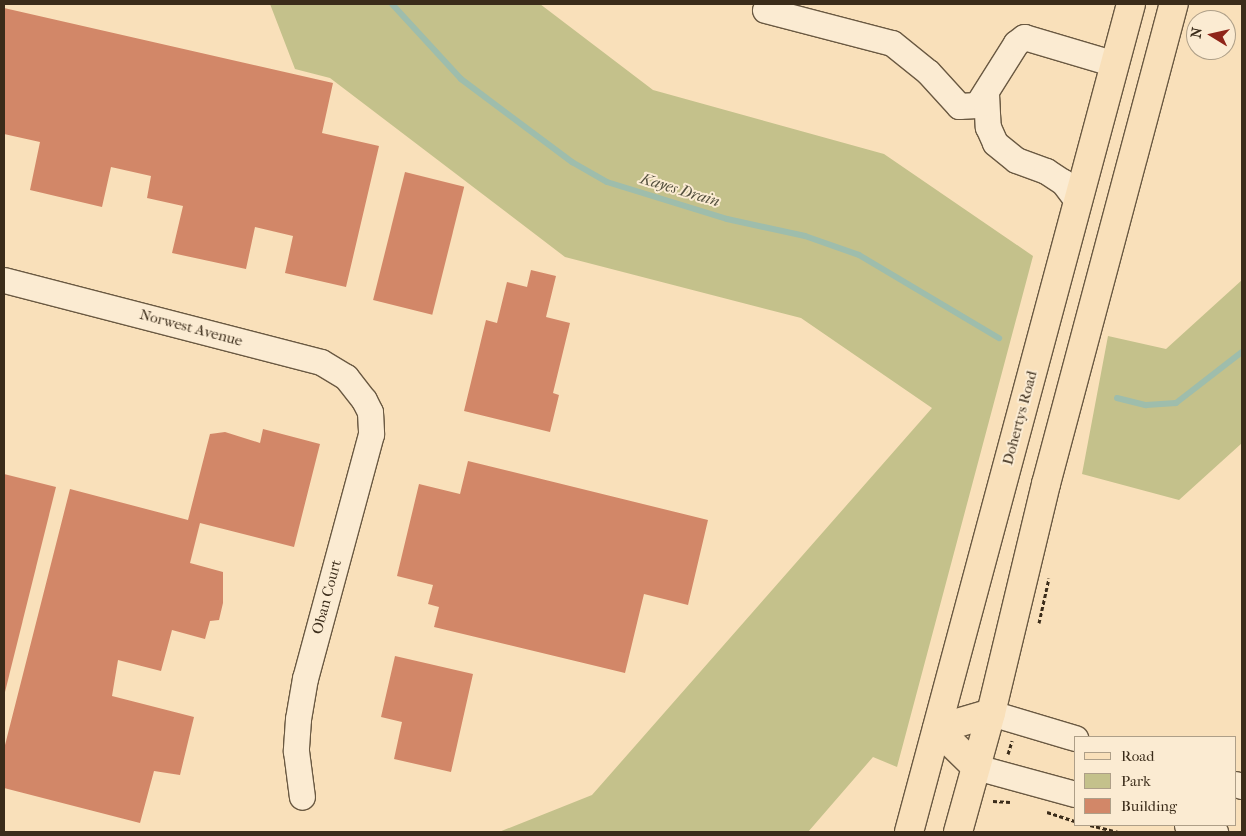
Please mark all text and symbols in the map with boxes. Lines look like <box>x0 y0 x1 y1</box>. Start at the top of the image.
north arrow <box>1186 10 1236 60</box>
text: N <box>1187 26 1206 39</box>
water label: Kayes Drain <box>638 169 722 211</box>
street label: Norwest Avenue <box>138 306 244 350</box>
street label: Dohertys Road <box>999 369 1041 467</box>
street label: Oban Court <box>308 558 346 636</box>
legend <box>1074 736 1236 826</box>
text: Road <box>1121 747 1154 765</box>
text: Park <box>1121 772 1151 790</box>
text: Building <box>1121 797 1177 815</box>

